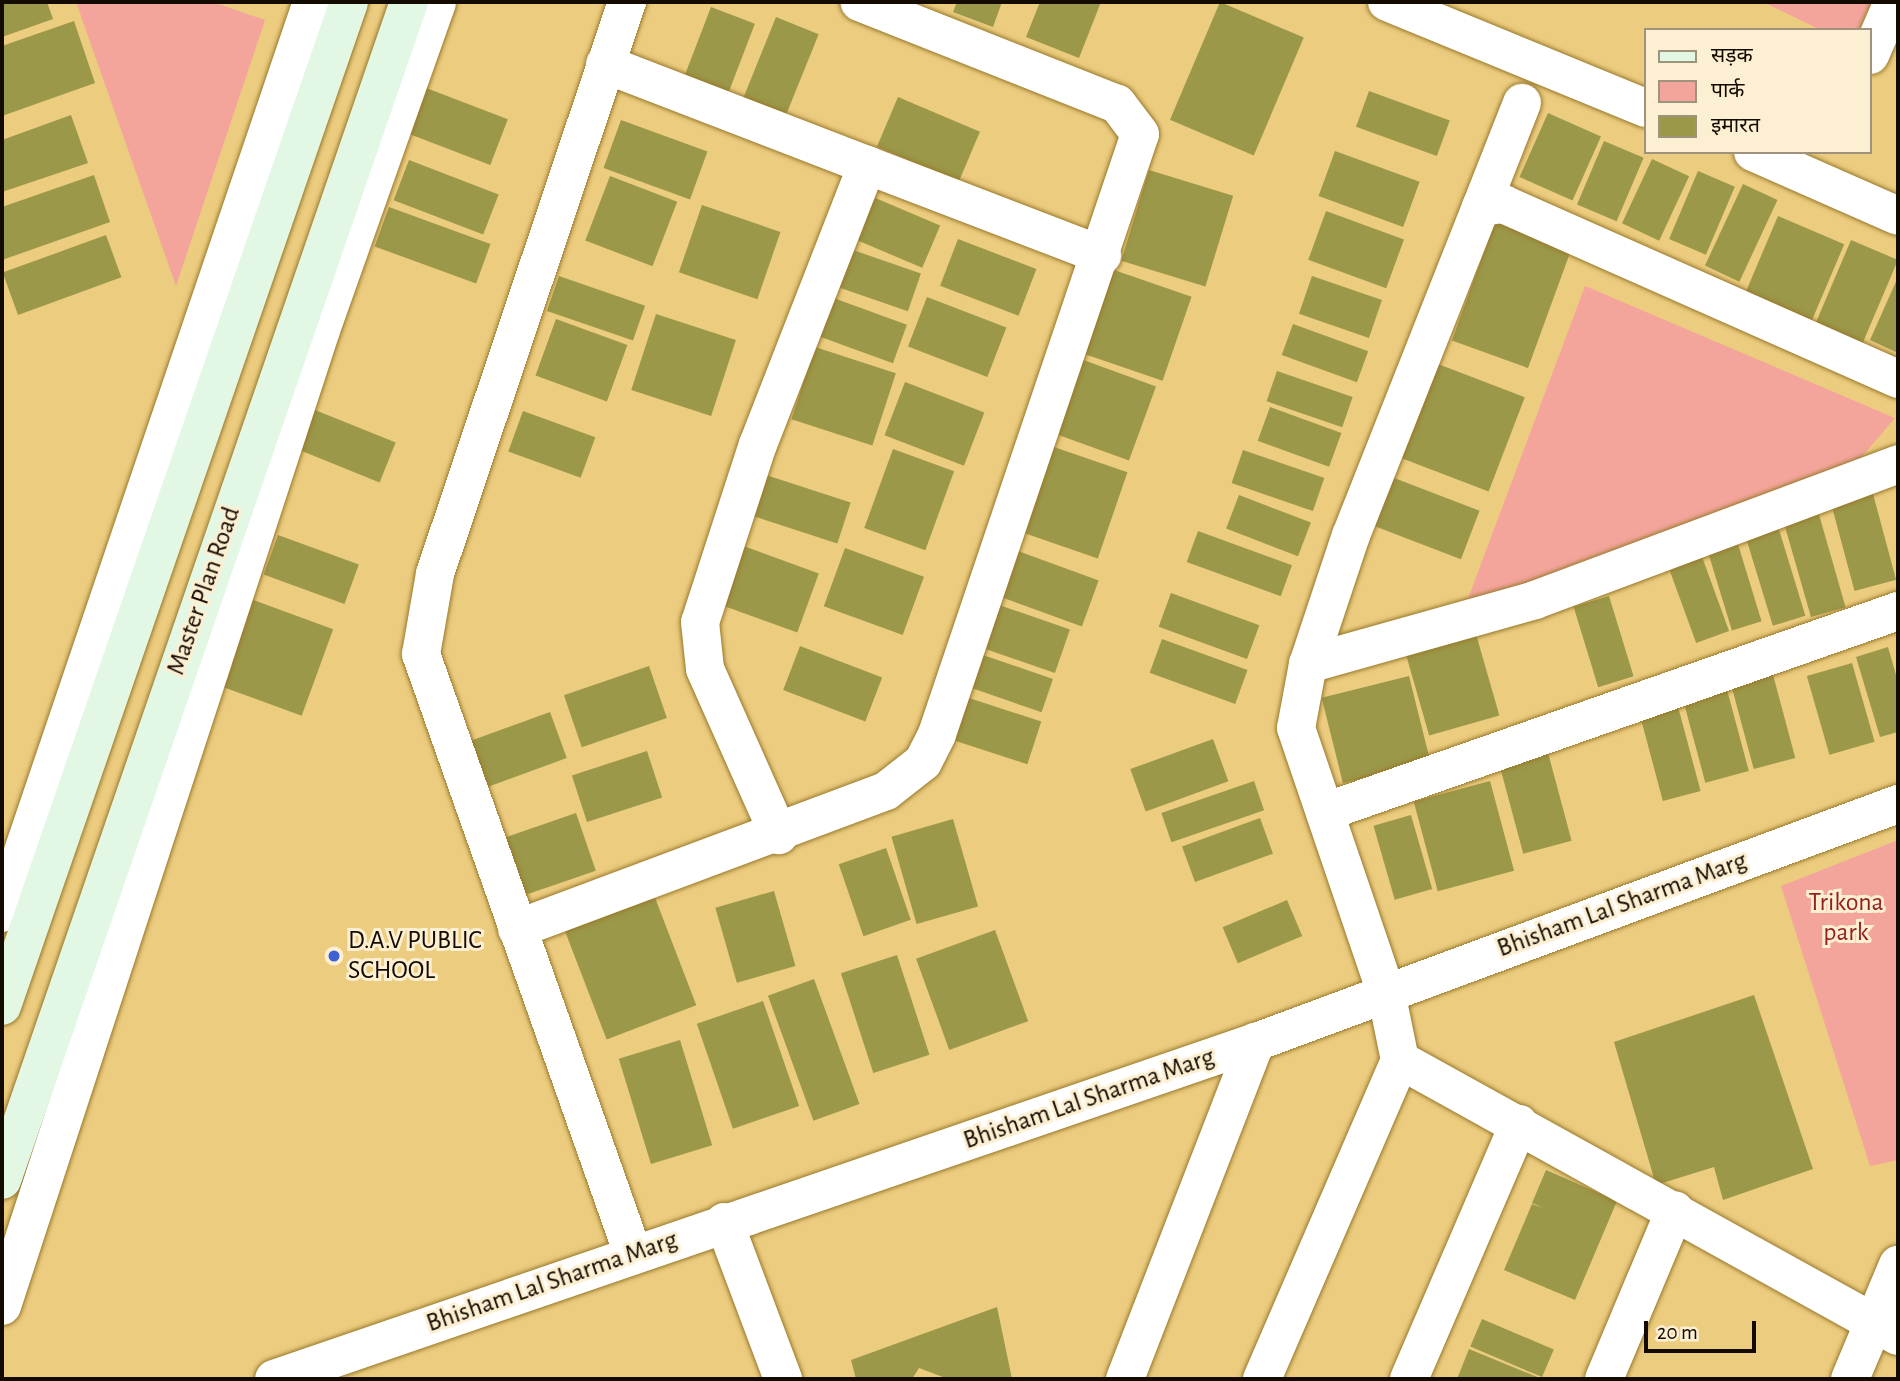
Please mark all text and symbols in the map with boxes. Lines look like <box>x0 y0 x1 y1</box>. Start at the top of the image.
legend <box>1644 28 1872 154</box>
text: सड़क <box>1711 45 1753 66</box>
text: पार्क <box>1711 80 1745 101</box>
text: इमारत <box>1711 115 1760 136</box>
street label: Master Plan Road <box>161 503 247 679</box>
street label: Bhisham Lal Sharma Marg <box>1493 845 1751 965</box>
park label: Trikona park <box>1808 887 1884 948</box>
place label: D.A.V PUBLIC SCHOOL <box>348 925 482 986</box>
marker: D.A.V PUBLIC SCHOOL <box>326 948 342 964</box>
street label: Bhisham Lal Sharma Marg <box>960 1041 1218 1157</box>
street label: Bhisham Lal Sharma Marg <box>423 1224 681 1340</box>
scale bar <box>1648 1308 1760 1352</box>
text: 20 m <box>1657 1322 1698 1343</box>

